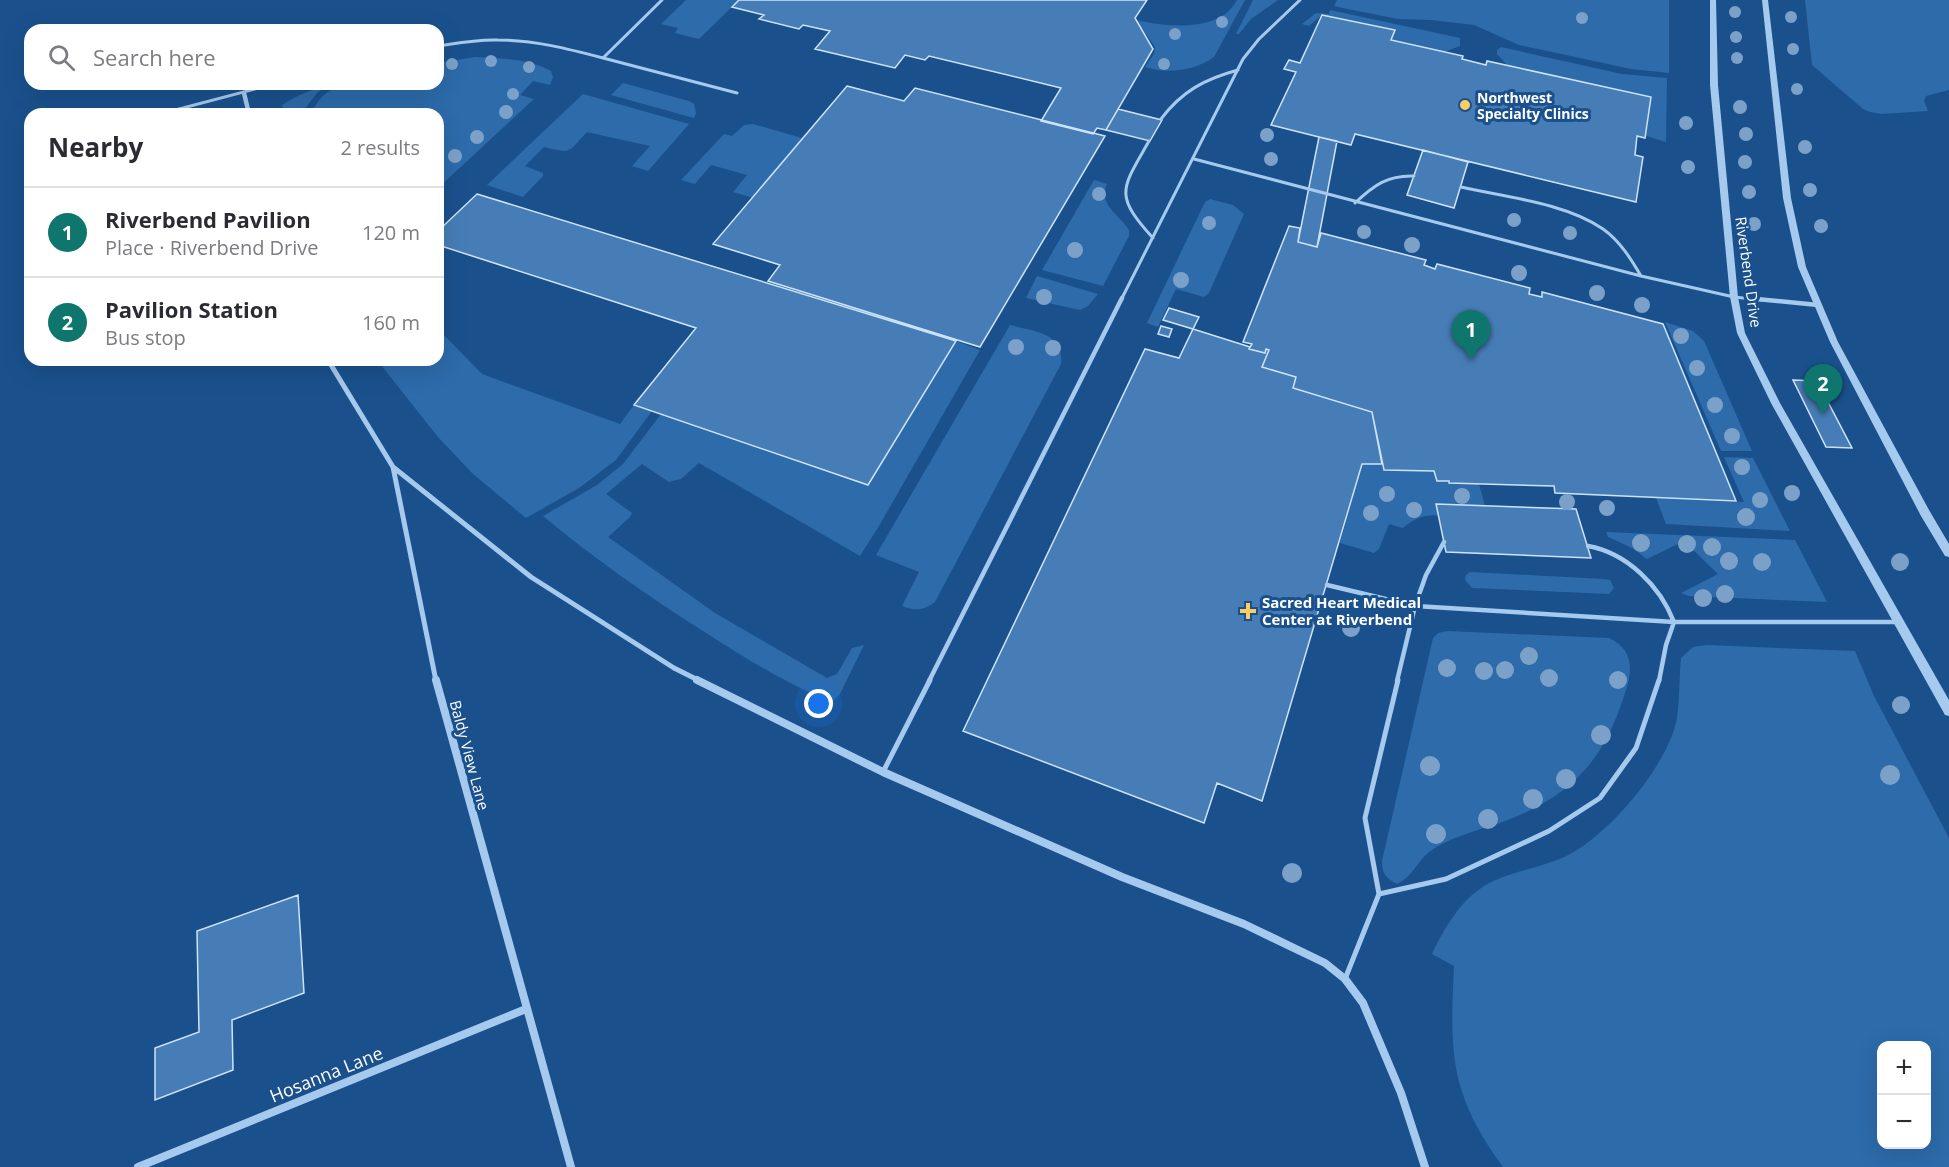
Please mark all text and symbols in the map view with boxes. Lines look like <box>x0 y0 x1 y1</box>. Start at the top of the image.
search box <box>24 24 444 90</box>
icon: search <box>45 41 78 74</box>
text: Search here <box>93 42 216 72</box>
place label: Northwest Specialty Clinics <box>1477 88 1589 123</box>
marker: Northwest Specialty Clinics <box>1458 98 1472 112</box>
text: Nearby <box>48 129 143 165</box>
text: 2 results <box>340 134 420 161</box>
text: Riverbend Pavilion <box>105 204 311 234</box>
street label: Riverbend Drive <box>1731 215 1767 329</box>
text: 1 <box>62 219 73 246</box>
text: 120 m <box>362 219 420 246</box>
text: Place · Riverbend Drive <box>105 234 319 261</box>
text: Pavilion Station <box>105 294 278 324</box>
text: 2 <box>62 309 73 336</box>
text: 160 m <box>362 309 420 336</box>
pin: 1 <box>1452 310 1490 360</box>
text: Bus stop <box>105 324 186 351</box>
pin: 2 <box>1804 364 1842 414</box>
place label: Sacred Heart Medical Center at Riverbend <box>1262 592 1421 629</box>
marker: Sacred Heart Medical Center at Riverbend <box>1239 602 1257 620</box>
your location <box>804 689 833 718</box>
street label: Baldy View Lane <box>446 698 494 812</box>
street label: Hosanna Lane <box>266 1040 386 1108</box>
map controls <box>1877 1041 1931 1149</box>
button: + <box>1877 1041 1931 1095</box>
button: − <box>1877 1095 1931 1149</box>

